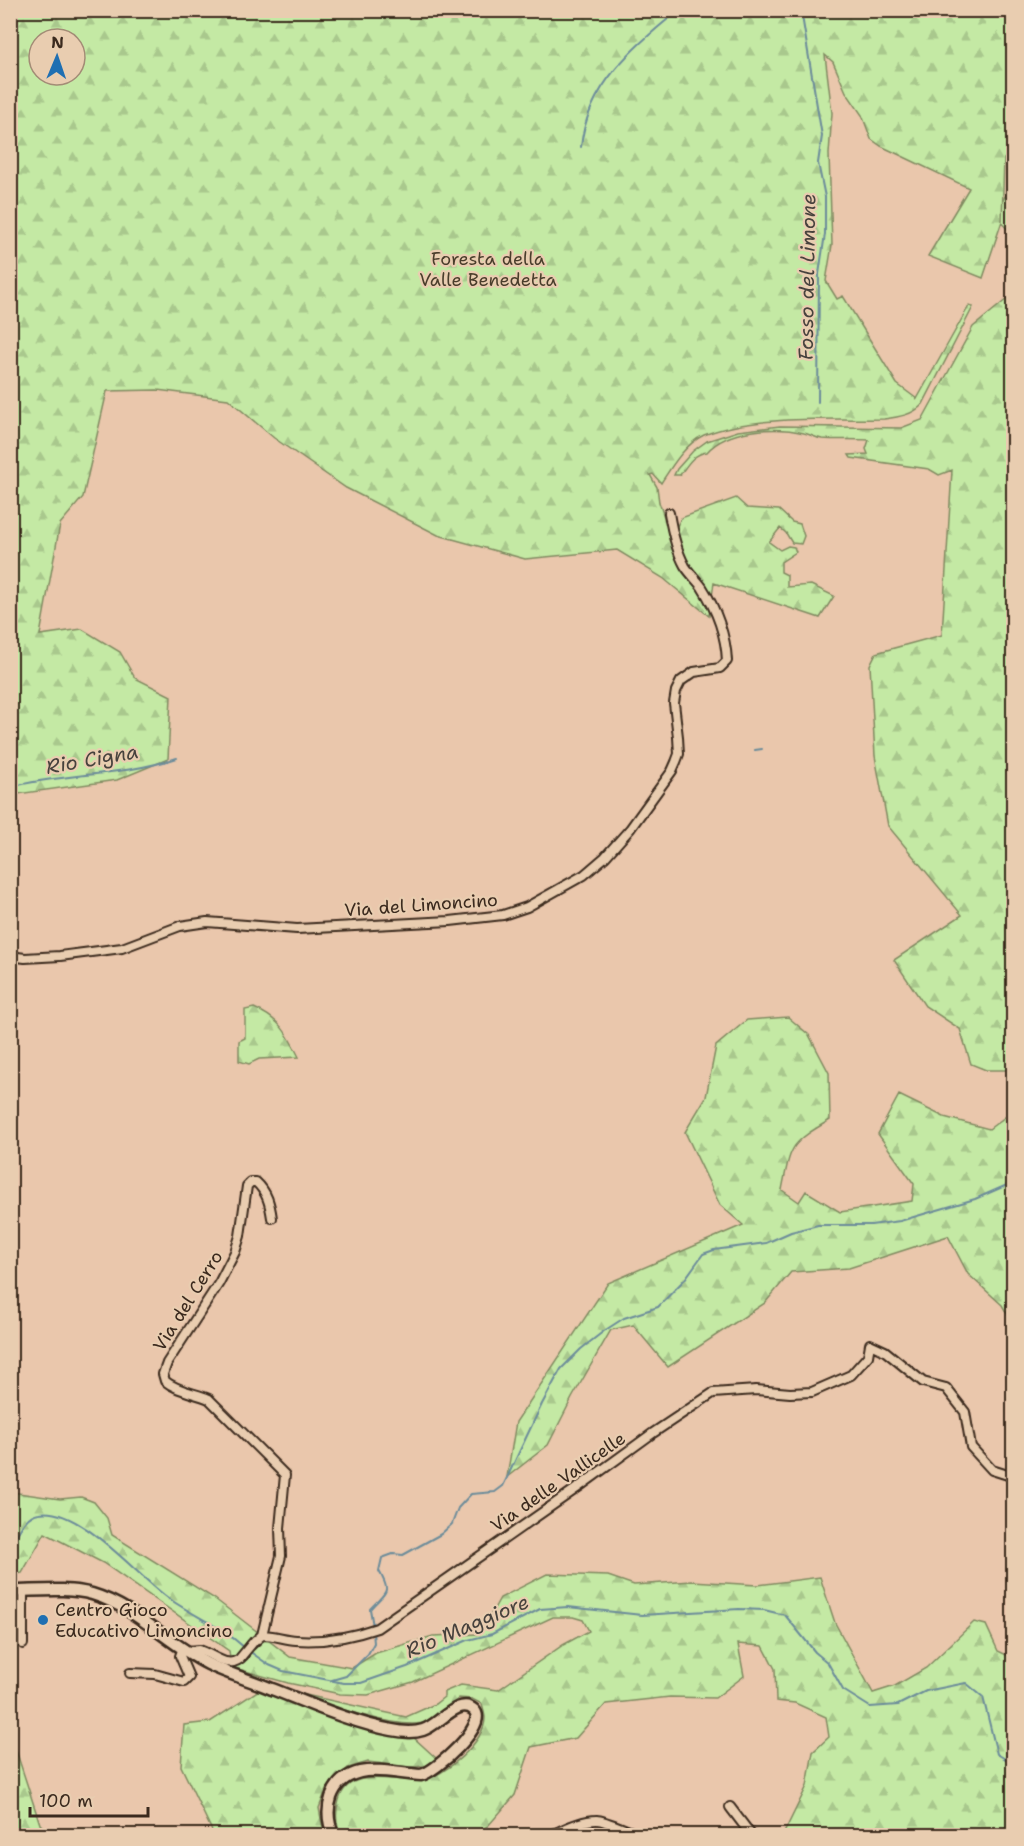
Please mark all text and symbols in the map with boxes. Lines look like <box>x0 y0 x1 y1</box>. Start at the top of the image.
north arrow <box>27 27 87 87</box>
text: N <box>51 32 64 53</box>
water label: Fosso del Limone <box>793 193 821 361</box>
park label: Foresta della Valle Benedetta <box>419 247 557 292</box>
water label: Rio Cigna <box>44 738 140 780</box>
street label: Via del Limoncino <box>343 888 499 922</box>
street label: Via del Cerro <box>148 1246 228 1356</box>
street label: Via delle Vallicelle <box>486 1426 630 1538</box>
water label: Rio Maggiore <box>401 1588 533 1664</box>
place label: Centro Gioco Educativo Limoncino <box>55 1598 232 1643</box>
marker: Centro Gioco Educativo Limoncino <box>36 1613 50 1627</box>
scale bar <box>30 1780 148 1818</box>
text: 100 m <box>39 1789 93 1813</box>

